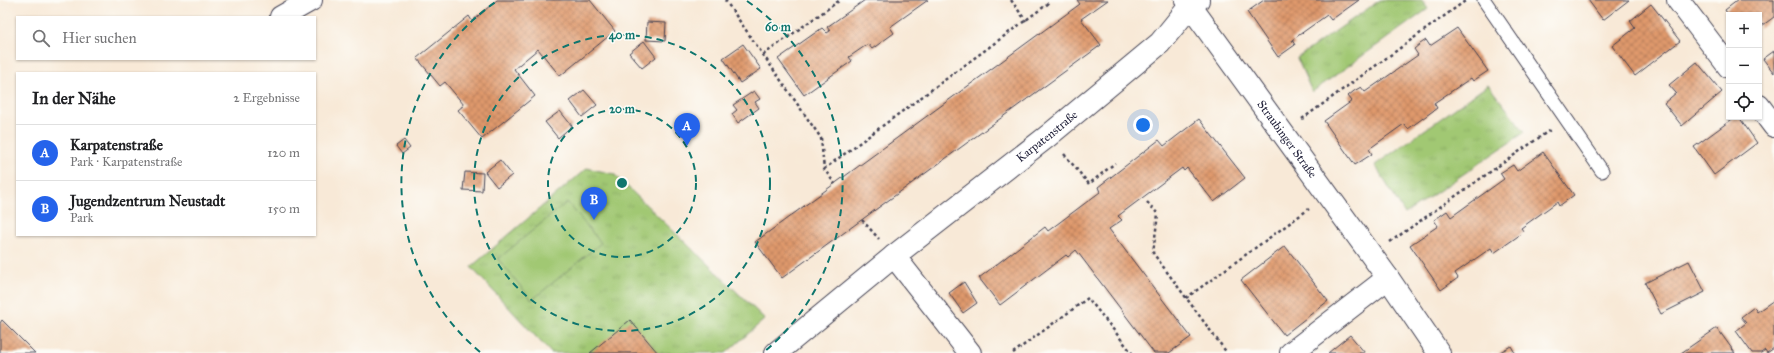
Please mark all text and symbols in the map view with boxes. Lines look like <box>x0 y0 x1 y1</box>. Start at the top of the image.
map controls <box>1726 12 1762 120</box>
button: + <box>1726 12 1762 48</box>
search box <box>16 16 316 60</box>
text: 60 m <box>765 20 792 34</box>
icon: search <box>30 27 52 49</box>
text: 40 m <box>609 28 636 43</box>
text: Hier suchen <box>62 29 137 47</box>
button: − <box>1726 48 1762 84</box>
button: locate <box>1726 84 1762 120</box>
text: In der Nähe <box>32 88 116 109</box>
text: 2 Ergebnisse <box>233 90 300 106</box>
street label: Straubinger Straße <box>1254 98 1320 181</box>
text: 20 m <box>609 102 636 116</box>
street label: Karpatenstraße <box>1014 107 1080 165</box>
pin: A <box>674 113 700 146</box>
your location <box>1133 115 1153 135</box>
text: Karpatenstraße <box>70 136 163 154</box>
text: A <box>41 145 49 161</box>
text: 120 m <box>267 145 300 161</box>
text: Park · Karpatenstraße <box>70 154 182 170</box>
centre of rings <box>615 176 629 190</box>
pin: B <box>581 187 607 220</box>
text: Jugendzentrum Neustadt <box>70 192 225 210</box>
text: B <box>41 201 49 217</box>
text: 150 m <box>268 201 300 217</box>
text: Park <box>70 210 94 226</box>

